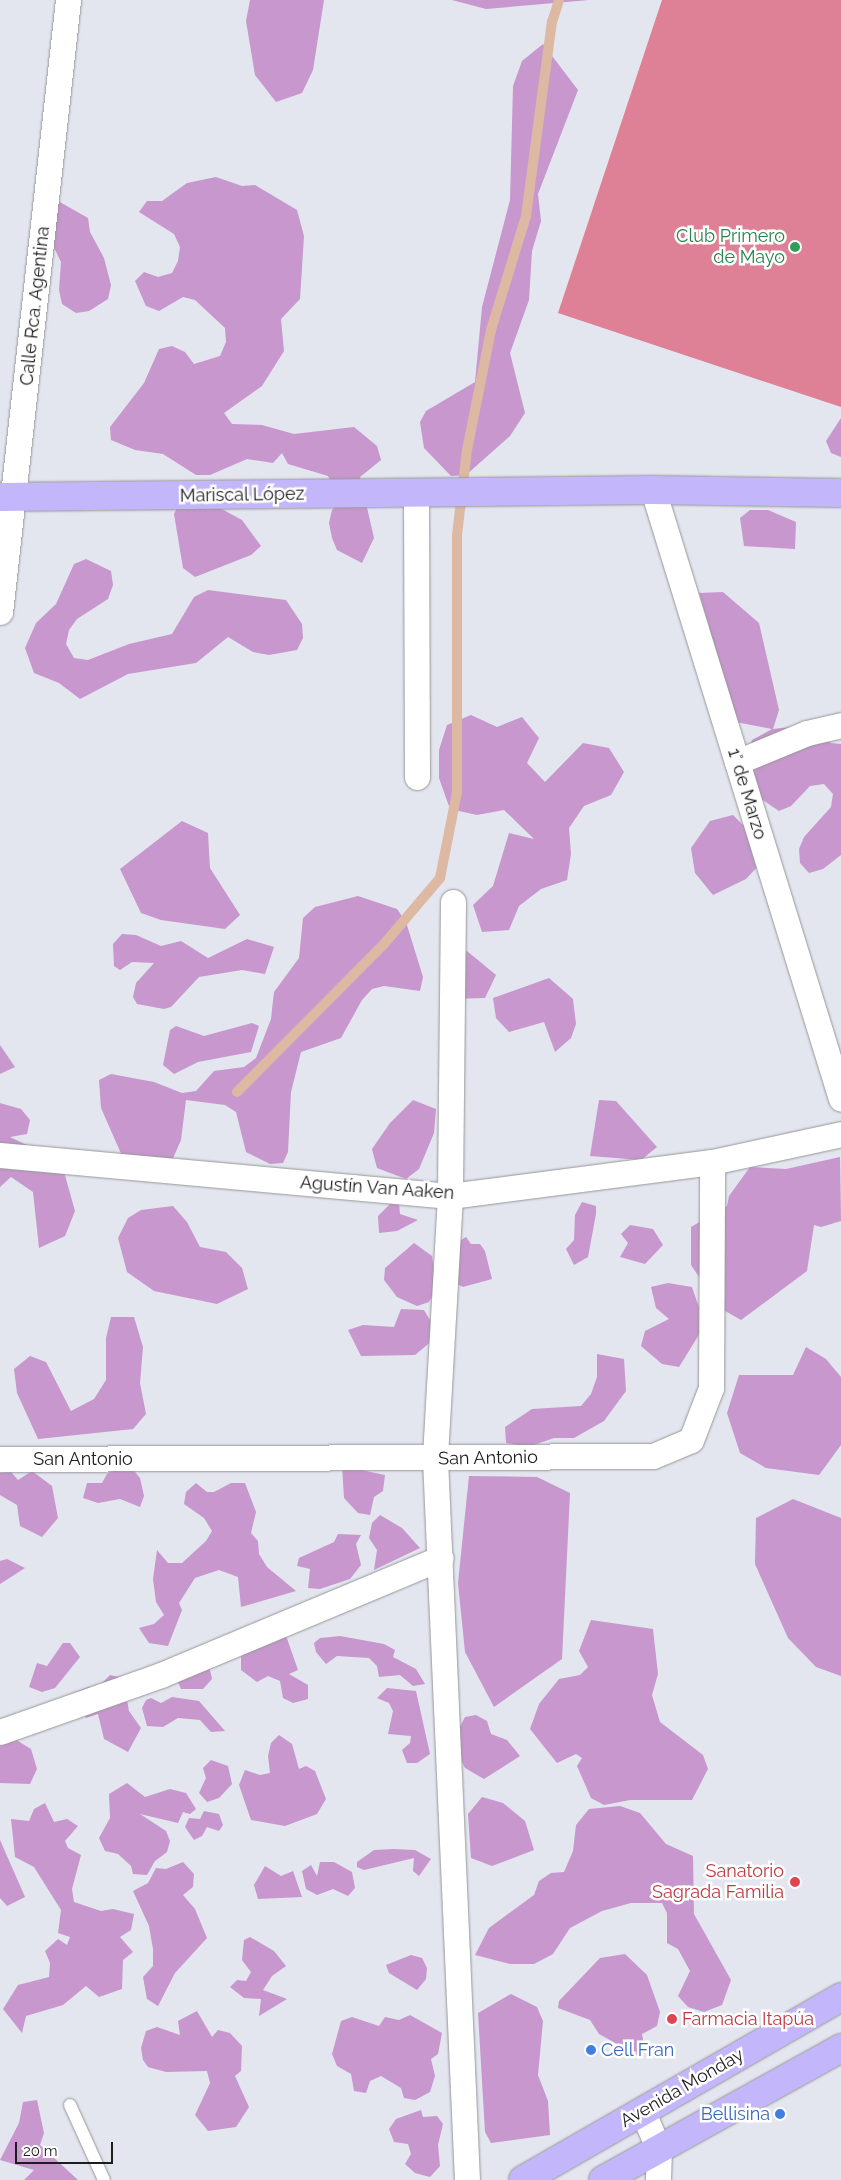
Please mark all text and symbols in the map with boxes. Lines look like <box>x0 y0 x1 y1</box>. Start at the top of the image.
street label: Calle Rca. Agentina <box>16 225 54 387</box>
place label: Club Primero de Mayo <box>676 226 785 268</box>
marker: Club Primero de Mayo <box>789 241 801 253</box>
street label: Mariscal López <box>179 483 305 507</box>
street label: 1° de Marzo <box>723 746 771 842</box>
street label: Agustín Van Aaken <box>299 1172 455 1204</box>
street label: San Antonio <box>438 1446 538 1470</box>
street label: San Antonio <box>33 1448 133 1470</box>
place label: Sanatorio Sagrada Familia <box>652 1861 784 1904</box>
marker: Sanatorio Sagrada Familia <box>788 1875 802 1889</box>
place label: Farmacia Itapúa <box>682 2008 814 2030</box>
marker: Farmacia Itapúa <box>666 2013 678 2025</box>
place label: Cell Fran <box>601 2039 675 2061</box>
marker: Cell Fran <box>585 2044 597 2056</box>
street label: Avenida Monday <box>617 2044 747 2132</box>
place label: Bellisina <box>701 2103 770 2125</box>
marker: Bellisina <box>774 2108 786 2120</box>
scale bar <box>18 2132 115 2164</box>
text: 20 m <box>23 2142 58 2160</box>

